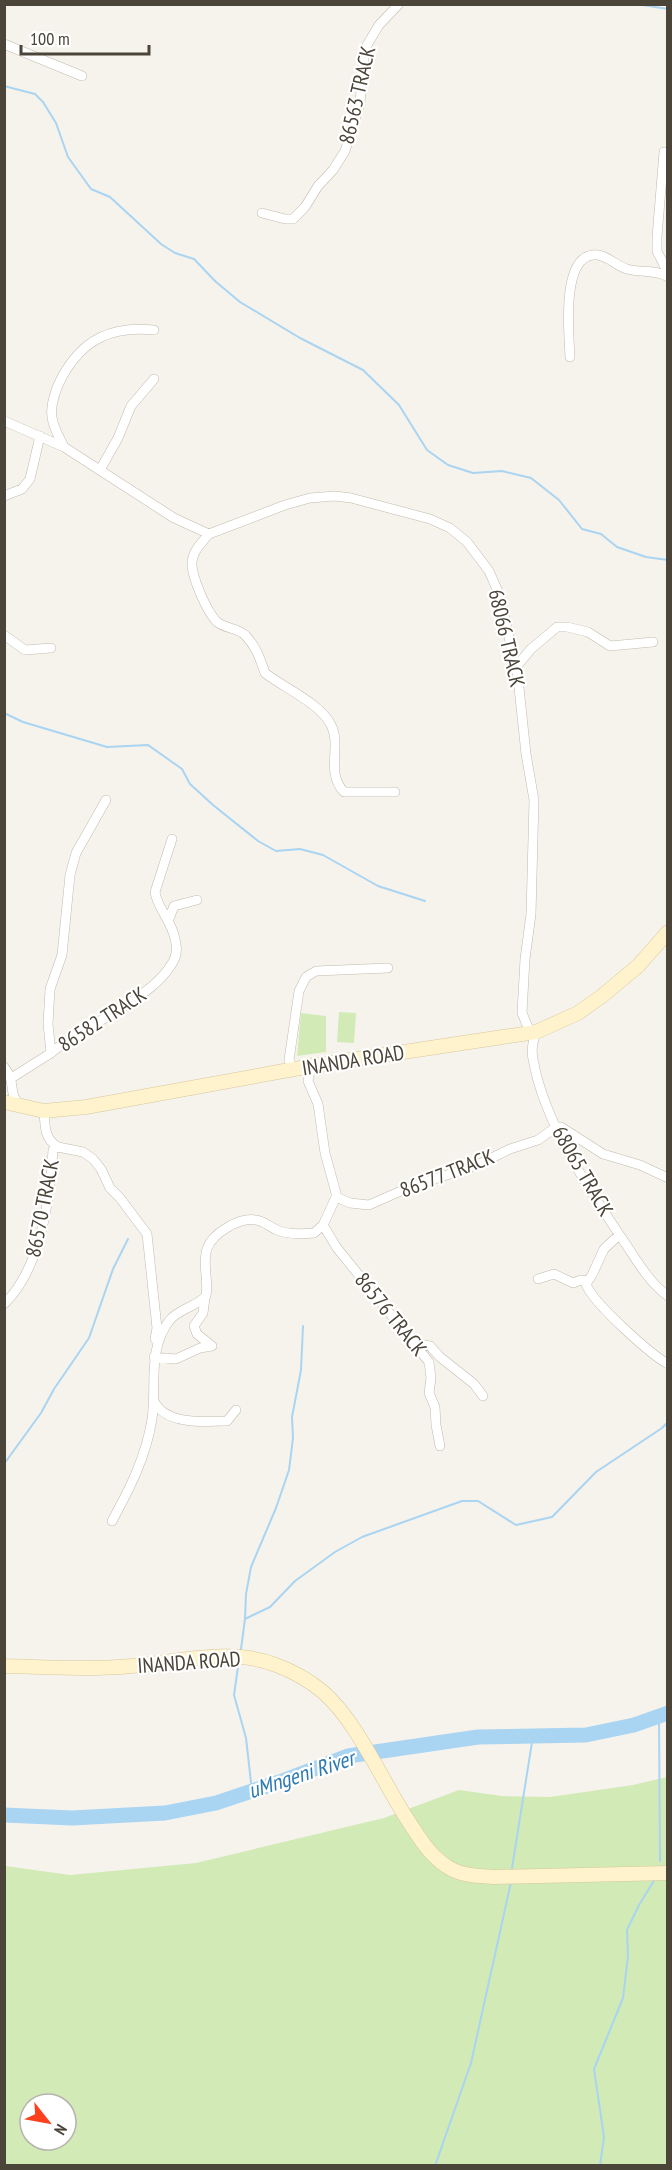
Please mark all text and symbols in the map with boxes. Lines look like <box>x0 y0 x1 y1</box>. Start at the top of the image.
scale bar <box>21 18 148 56</box>
text: 100 m <box>30 27 70 50</box>
street label: 86563 TRACK <box>333 43 381 147</box>
street label: 68066 TRACK <box>483 586 531 690</box>
street label: 86582 TRACK <box>53 981 151 1057</box>
street label: INANDA ROAD <box>300 1039 406 1081</box>
street label: 68065 TRACK <box>546 1121 620 1221</box>
street label: 86577 TRACK <box>396 1143 498 1203</box>
street label: 86570 TRACK <box>19 1157 65 1259</box>
street label: 86576 TRACK <box>349 1267 433 1361</box>
street label: INANDA ROAD <box>137 1645 241 1679</box>
water label: uMngeni River <box>244 1743 360 1804</box>
north arrow <box>18 2092 78 2152</box>
text: N <box>50 2121 72 2139</box>

